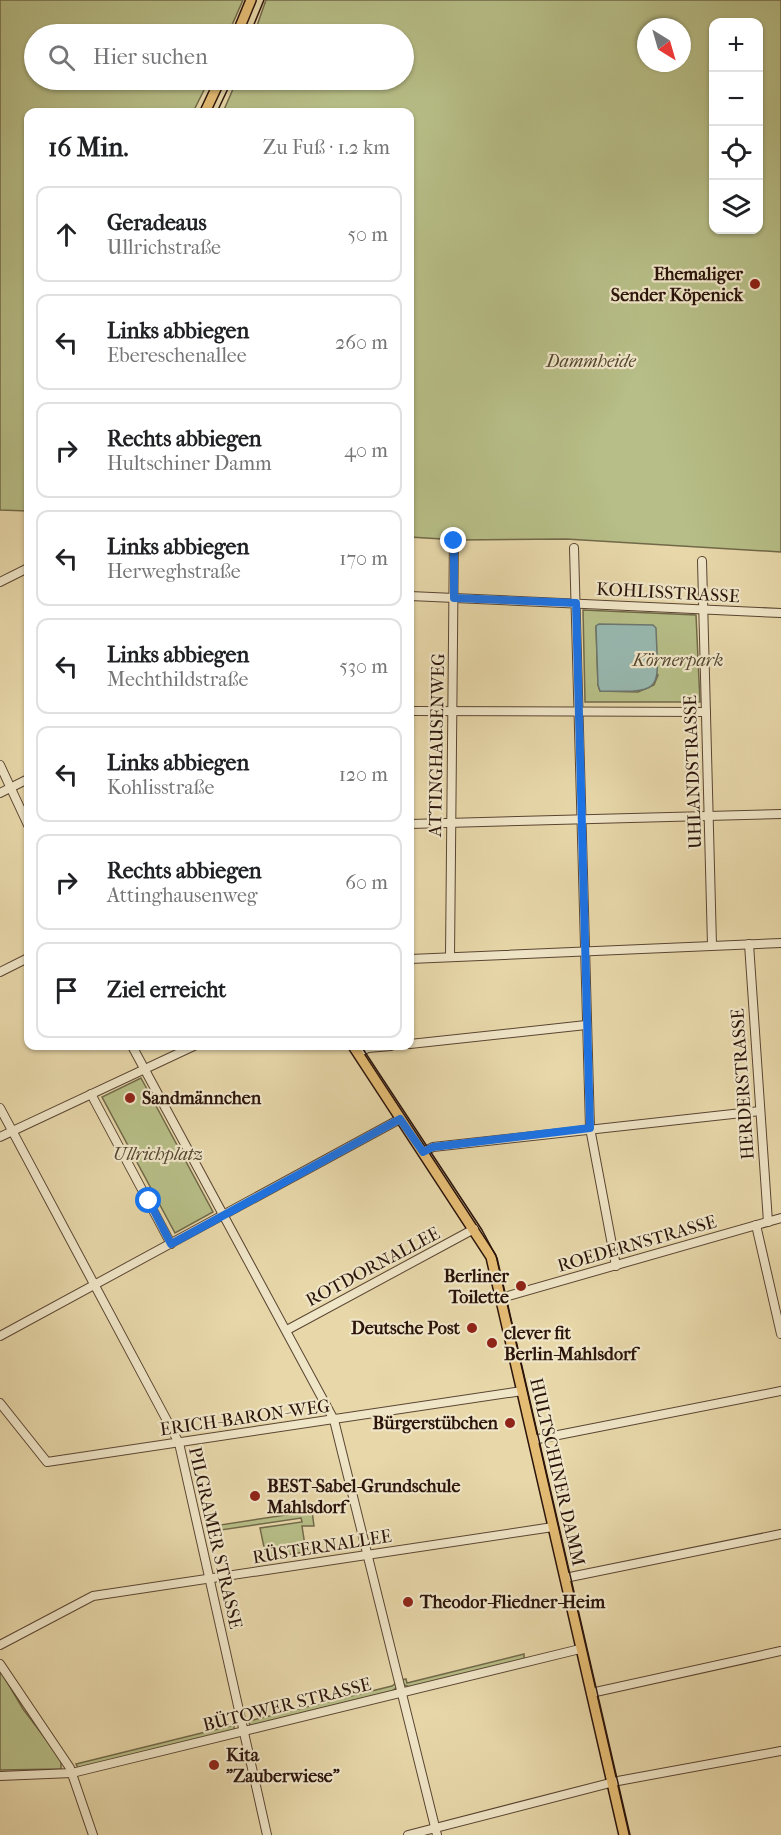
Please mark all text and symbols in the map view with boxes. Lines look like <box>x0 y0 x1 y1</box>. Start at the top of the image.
north arrow <box>637 18 691 72</box>
map controls <box>709 18 763 234</box>
button: + <box>709 18 763 72</box>
search box <box>24 24 414 90</box>
icon: search <box>45 41 78 74</box>
text: Hier suchen <box>93 44 208 70</box>
button: − <box>709 72 763 126</box>
button: locate <box>709 126 763 180</box>
text: 16 Min. <box>48 132 128 163</box>
text: Zu Fuß · 1.2 km <box>263 136 390 159</box>
button: layers <box>709 180 763 234</box>
text: Geradeaus <box>107 210 207 236</box>
icon: ahead <box>50 218 83 251</box>
text: 50 m <box>347 223 388 246</box>
text: Ullrichstraße <box>107 236 221 259</box>
place label: Ehemaliger Sender Köpenick <box>611 264 744 306</box>
marker: Ehemaliger Sender Köpenick <box>748 277 762 291</box>
text: Links abbiegen <box>107 318 249 344</box>
icon: left <box>50 326 83 359</box>
text: 260 m <box>335 331 388 354</box>
text: Ebereschenallee <box>107 344 247 367</box>
park label: Dammheide <box>545 351 636 372</box>
text: Rechts abbiegen <box>107 426 262 452</box>
icon: right <box>50 434 83 467</box>
text: 40 m <box>344 439 388 462</box>
text: Hultschiner Damm <box>107 452 272 475</box>
route end <box>440 527 466 553</box>
text: Links abbiegen <box>107 534 249 560</box>
icon: left <box>50 542 83 575</box>
text: 170 m <box>339 547 388 570</box>
text: Herweghstraße <box>107 560 241 583</box>
street label: KOHLISSTRASSE <box>596 579 740 607</box>
text: Links abbiegen <box>107 642 249 668</box>
icon: left <box>50 650 83 683</box>
park label: Körnerpark <box>631 650 723 671</box>
street label: ATTINGHAUSENWEG <box>425 653 449 838</box>
text: 530 m <box>339 655 388 678</box>
text: Mechthildstraße <box>107 668 248 691</box>
street label: UHLANDSTRASSE <box>680 695 706 849</box>
text: Links abbiegen <box>107 750 249 776</box>
icon: left <box>50 758 83 791</box>
text: 120 m <box>339 763 388 786</box>
text: Kohlisstraße <box>107 776 214 799</box>
text: Rechts abbiegen <box>107 858 262 884</box>
icon: right <box>50 866 83 899</box>
text: 60 m <box>345 871 388 894</box>
text: Attinghausenweg <box>107 884 258 907</box>
icon: arrive <box>50 974 83 1007</box>
text: Ziel erreicht <box>107 977 226 1003</box>
street label: HERDERSTRASSE <box>727 1008 759 1160</box>
place label: Sandmännchen <box>142 1088 262 1109</box>
marker: Sandmännchen <box>123 1091 137 1105</box>
park label: Ullrichplatz <box>113 1144 203 1165</box>
route start <box>135 1187 161 1213</box>
street label: ROEDERNSTRASSE <box>555 1211 719 1277</box>
street label: ROTDORNALLEE <box>303 1223 443 1311</box>
place label: Berliner Toilette <box>444 1266 509 1308</box>
marker: Berliner Toilette <box>514 1279 528 1293</box>
place label: Deutsche Post <box>351 1318 461 1339</box>
marker: Deutsche Post <box>465 1321 479 1335</box>
place label: clever fit Berlin-Mahlsdorf <box>504 1323 641 1365</box>
marker: clever fit Berlin-Mahlsdorf <box>485 1336 499 1350</box>
street label: HULTSCHINER DAMM <box>525 1376 589 1568</box>
street label: ERICH-BARON-WEG <box>159 1396 332 1440</box>
place label: Bürgerstübchen <box>373 1413 499 1434</box>
marker: Bürgerstübchen <box>503 1416 517 1430</box>
street label: PILGRAMER STRASSE <box>184 1445 246 1631</box>
place label: BEST-Sabel-Grundschule Mahlsdorf <box>266 1476 460 1518</box>
marker: BEST-Sabel-Grundschule Mahlsdorf <box>248 1489 262 1503</box>
street label: RÜSTERNALLEE <box>251 1525 393 1568</box>
place label: Theodor-Fliedner-Heim <box>419 1592 606 1613</box>
marker: Theodor-Fliedner-Heim <box>401 1595 415 1609</box>
street label: BÜTOWER STRASSE <box>200 1673 373 1736</box>
place label: Kita "Zauberwiese" <box>226 1745 340 1787</box>
marker: Kita "Zauberwiese" <box>207 1758 221 1772</box>

